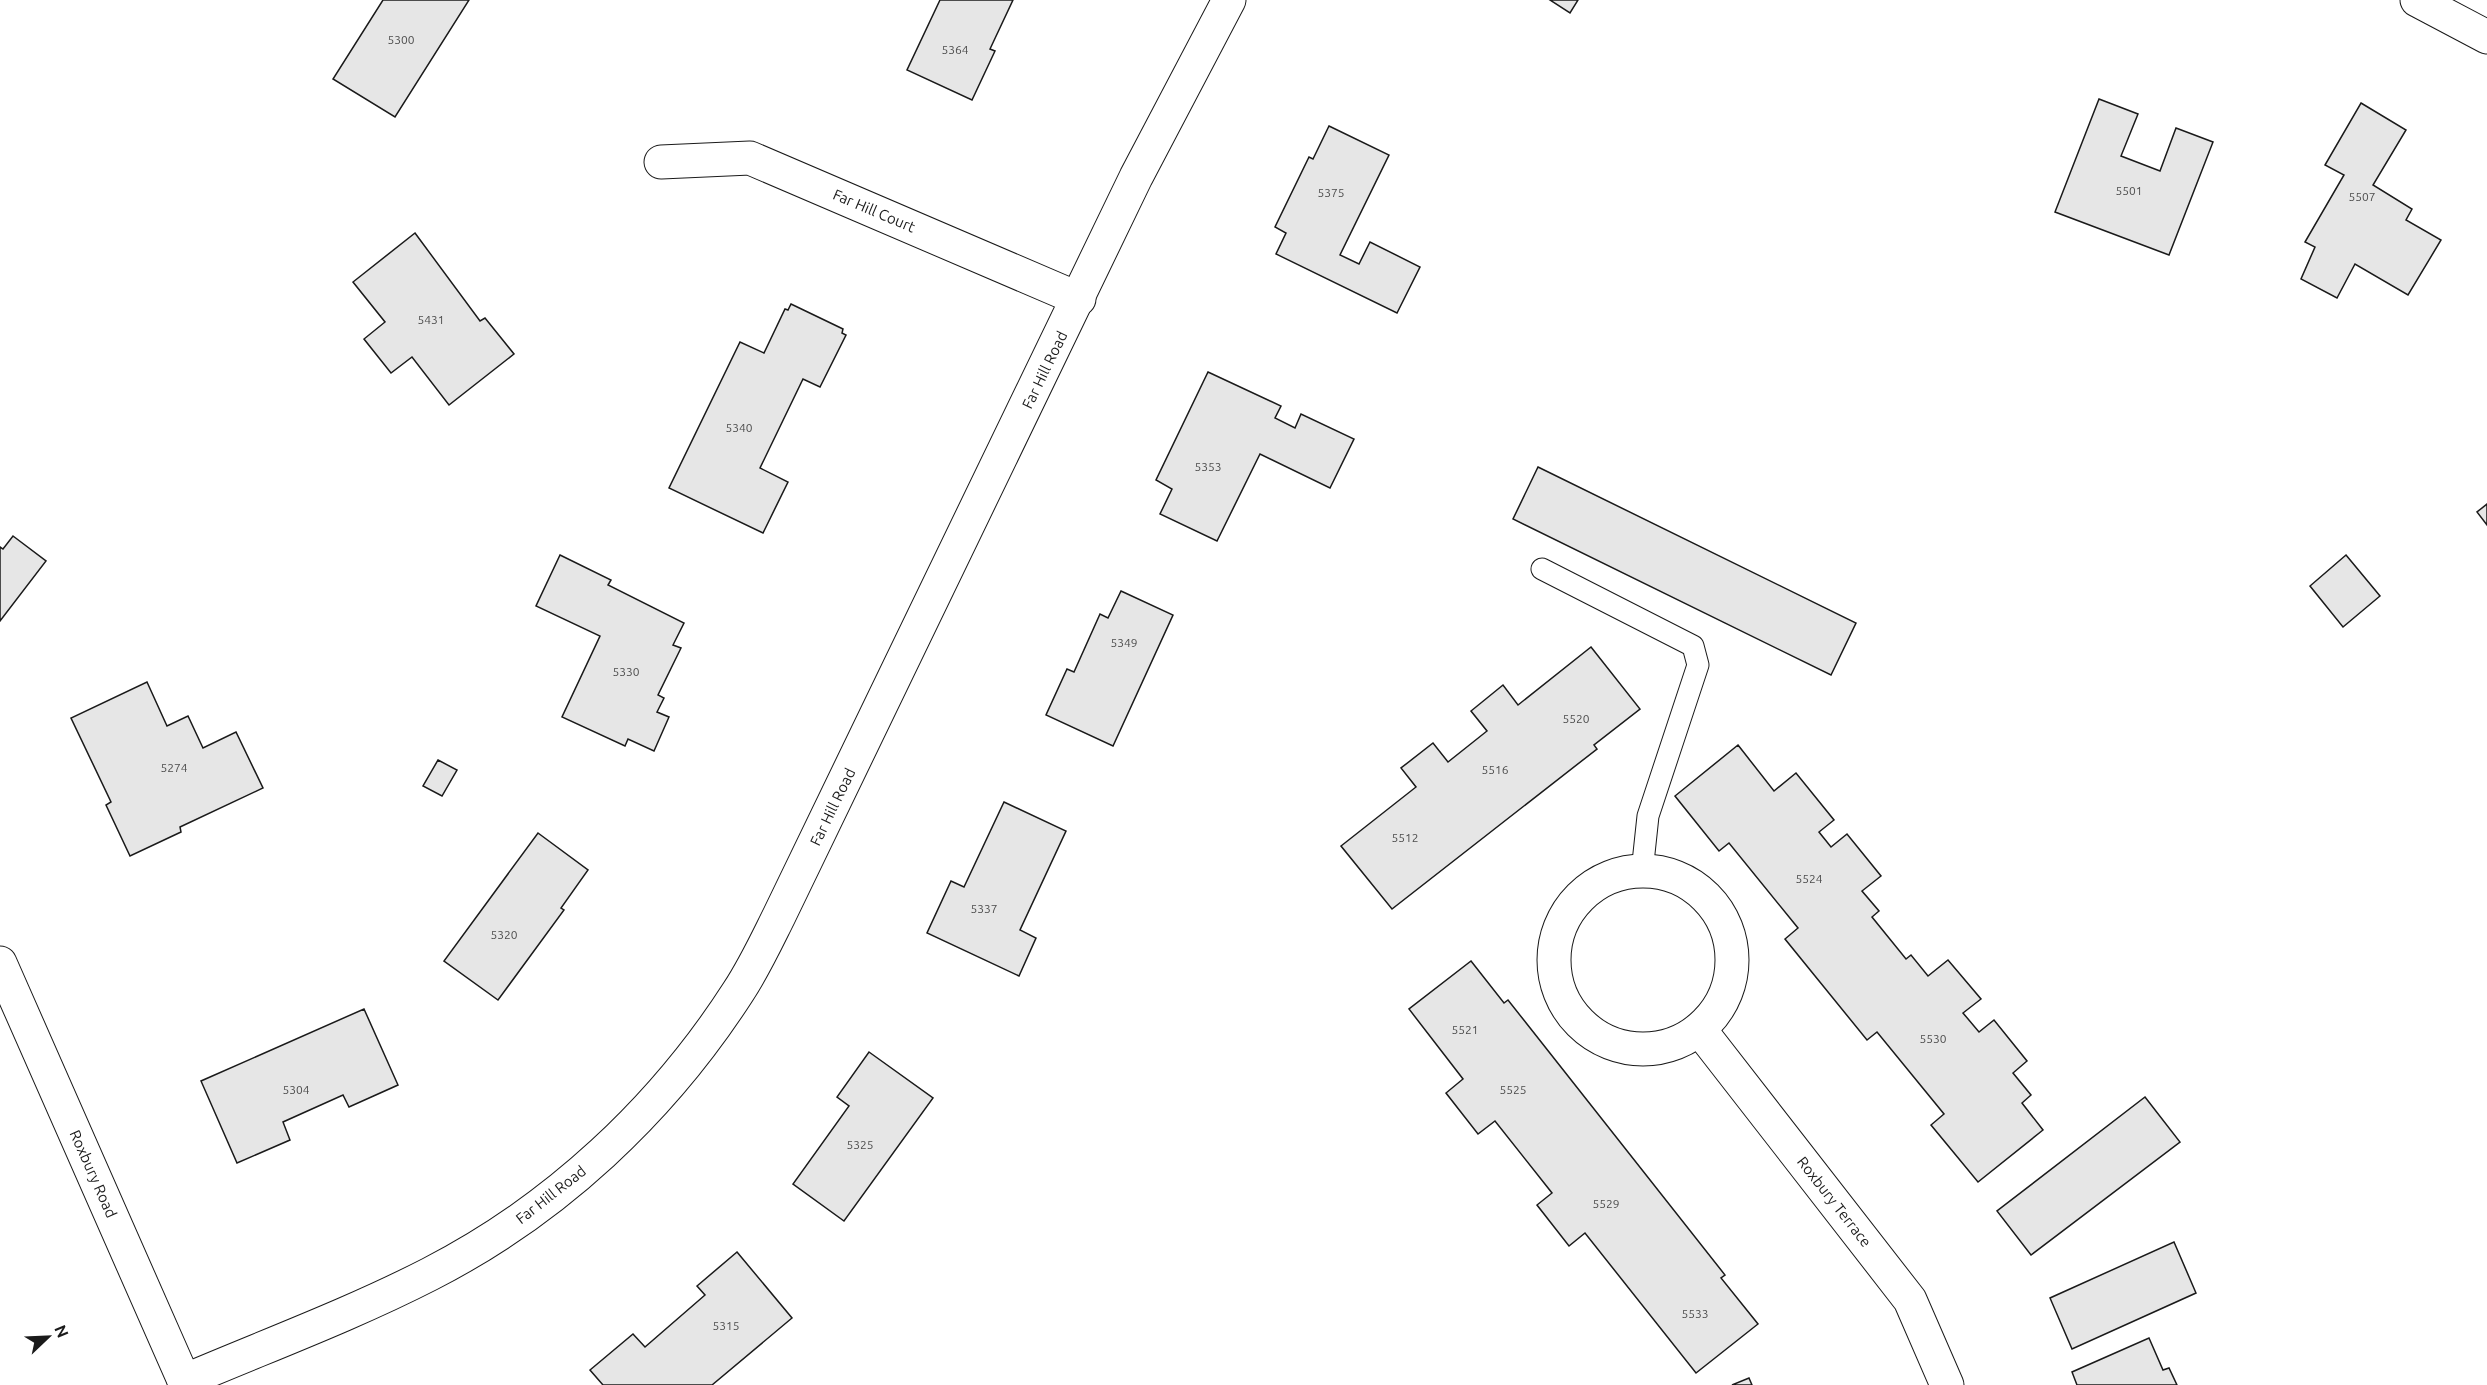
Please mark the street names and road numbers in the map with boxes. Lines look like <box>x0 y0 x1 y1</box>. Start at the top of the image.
street label: Far Hill Court <box>831 186 918 236</box>
street label: Far Hill Road <box>1018 328 1071 411</box>
street label: Far Hill Road <box>806 765 859 848</box>
street label: Roxbury Road <box>67 1127 120 1220</box>
street label: Roxbury Terrace <box>1794 1153 1875 1250</box>
street label: Far Hill Road <box>512 1162 589 1227</box>

